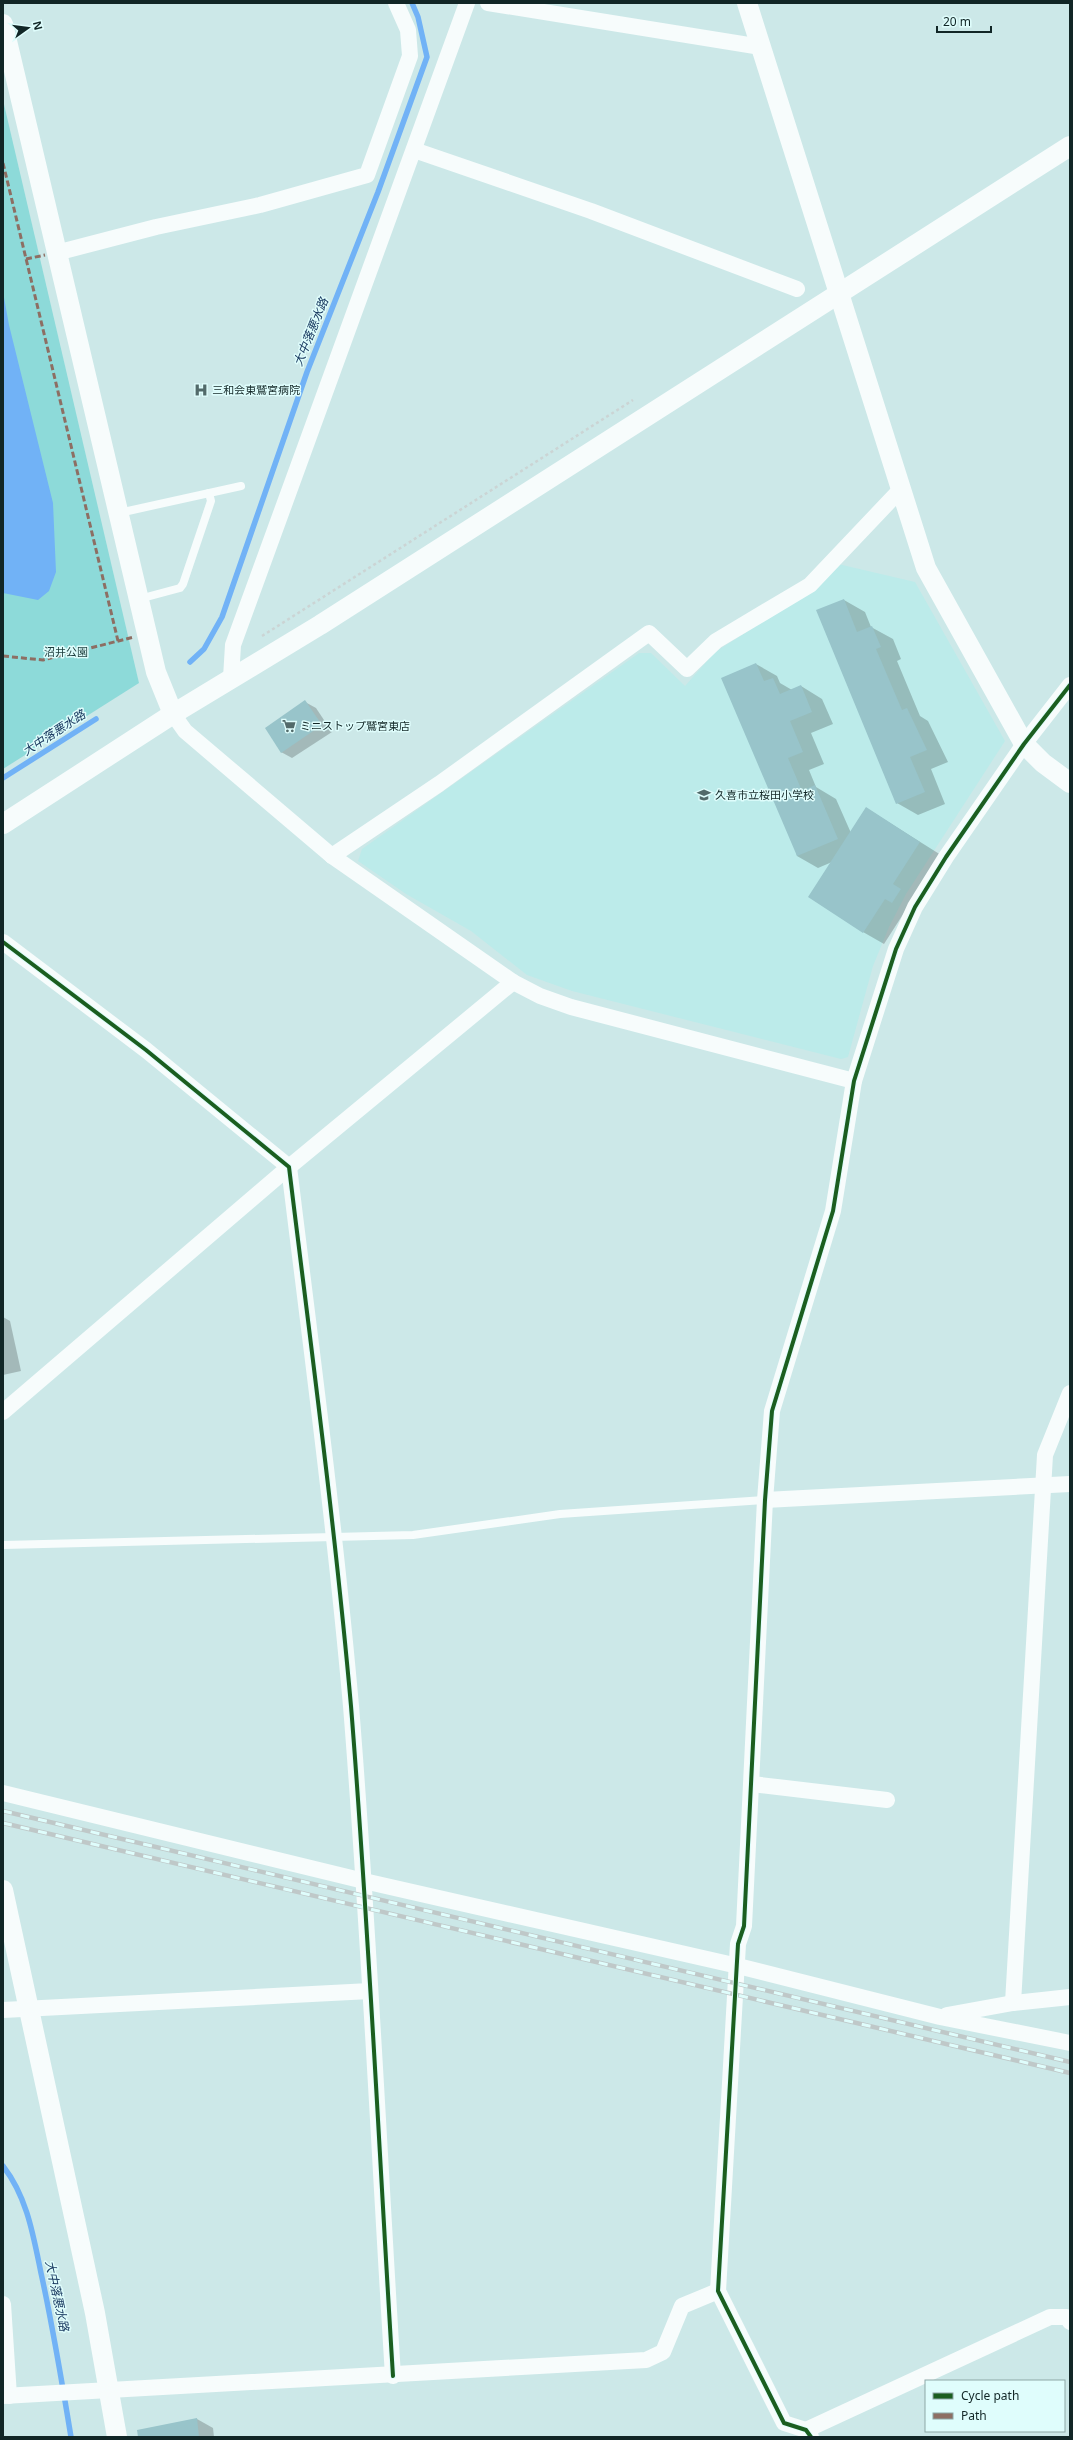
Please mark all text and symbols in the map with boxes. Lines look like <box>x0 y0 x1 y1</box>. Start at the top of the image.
north arrow <box>8 8 48 48</box>
scale bar <box>937 8 991 34</box>
text: 20 m <box>943 13 971 30</box>
text: N <box>30 19 47 32</box>
water label: 大中落悪水路 <box>289 294 332 368</box>
hospital icon: 三和会東鷲宮病院 <box>193 382 209 398</box>
place label: 三和会東鷲宮病院 <box>212 382 300 397</box>
park label: 沼井公園 <box>44 644 88 659</box>
water label: 大中落悪水路 <box>19 705 89 759</box>
supermarket icon: ミニストップ鷲宮東店 <box>281 718 297 734</box>
place label: ミニストップ鷲宮東店 <box>300 718 410 733</box>
school or university icon: 久喜市立桜田小学校 <box>696 787 712 803</box>
place label: 久喜市立桜田小学校 <box>715 787 814 802</box>
water label: 大中落悪水路 <box>42 2259 73 2334</box>
legend <box>925 2380 1065 2432</box>
text: Cycle path <box>961 2387 1019 2404</box>
text: Path <box>961 2407 987 2424</box>

